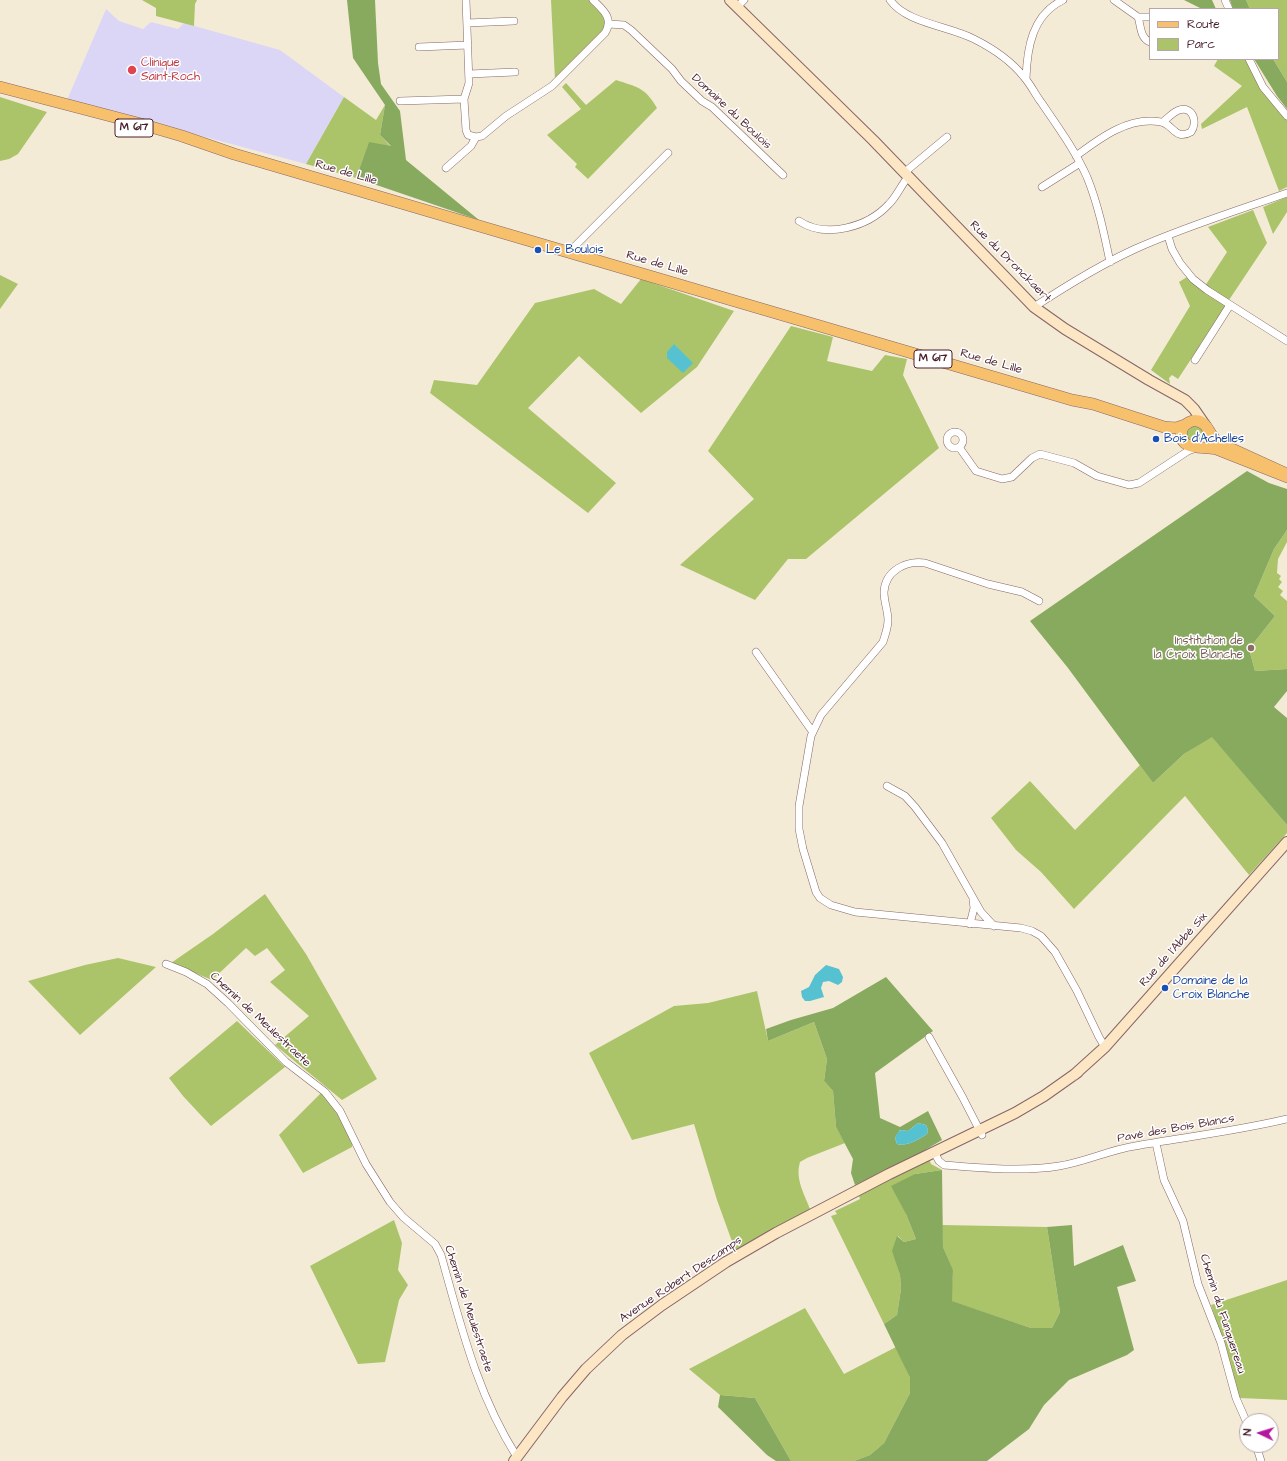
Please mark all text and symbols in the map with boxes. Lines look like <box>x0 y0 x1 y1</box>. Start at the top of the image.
legend <box>1149 8 1279 60</box>
text: Route <box>1187 16 1220 33</box>
text: Parc <box>1187 36 1215 53</box>
place label: Clinique Saint-Roch <box>141 56 200 84</box>
marker: Clinique Saint-Roch <box>126 64 138 76</box>
street label: Domaine du Boulois <box>688 71 774 153</box>
road number: M 617 <box>115 119 153 137</box>
street label: Rue de Lille <box>313 157 379 189</box>
street label: Rue du Dronckaert <box>966 218 1054 306</box>
place label: Le Boulois <box>546 243 603 257</box>
marker: Le Boulois <box>533 245 543 255</box>
street label: Rue de Lille <box>624 248 690 280</box>
street label: Rue de Lille <box>958 346 1024 378</box>
road number: M 617 <box>914 350 952 368</box>
place label: Bois d'Achelles <box>1164 432 1244 446</box>
marker: Bois d'Achelles <box>1151 434 1161 444</box>
place label: Institution de la Croix Blanche <box>1154 634 1243 662</box>
marker: Institution de la Croix Blanche <box>1246 643 1256 653</box>
street label: Rue de l'Abbé Six <box>1137 910 1211 990</box>
street label: Chemin de Meulestraete <box>207 969 313 1071</box>
place label: Domaine de la Croix Blanche <box>1173 974 1250 1002</box>
marker: Domaine de la Croix Blanche <box>1160 983 1170 993</box>
street label: Pavé des Bois Blancs <box>1116 1112 1236 1146</box>
street label: Avenue Robert Descamps <box>617 1234 745 1326</box>
street label: Chemin de Meulestraete <box>441 1244 495 1374</box>
street label: Chemin du Funquereau <box>1196 1253 1248 1375</box>
north arrow <box>1239 1413 1279 1453</box>
text: N <box>1240 1428 1255 1436</box>

